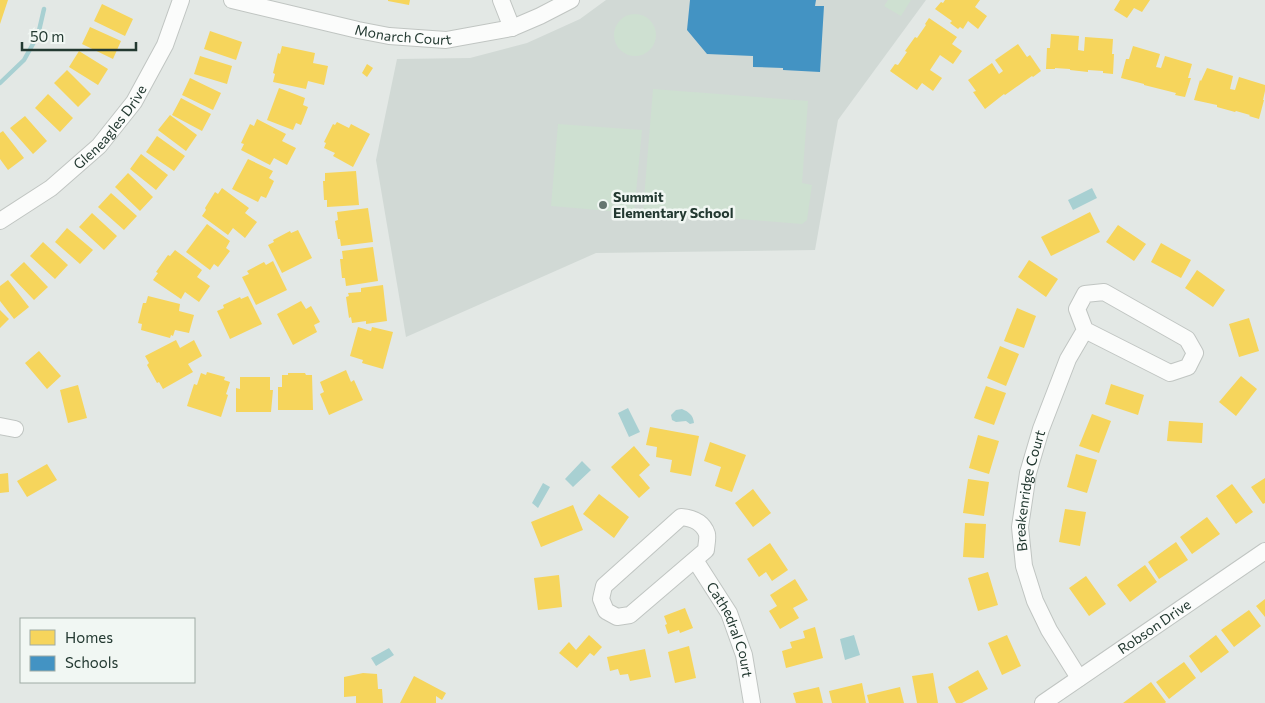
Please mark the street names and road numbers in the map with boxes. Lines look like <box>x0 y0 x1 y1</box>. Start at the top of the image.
street label: Monarch Court <box>353 21 453 48</box>
street label: Gleneagles Drive <box>70 82 150 173</box>
street label: Breakenridge Court <box>1011 427 1048 552</box>
street label: Cathedral Court <box>703 579 757 679</box>
street label: Robson Drive <box>1114 595 1194 657</box>

